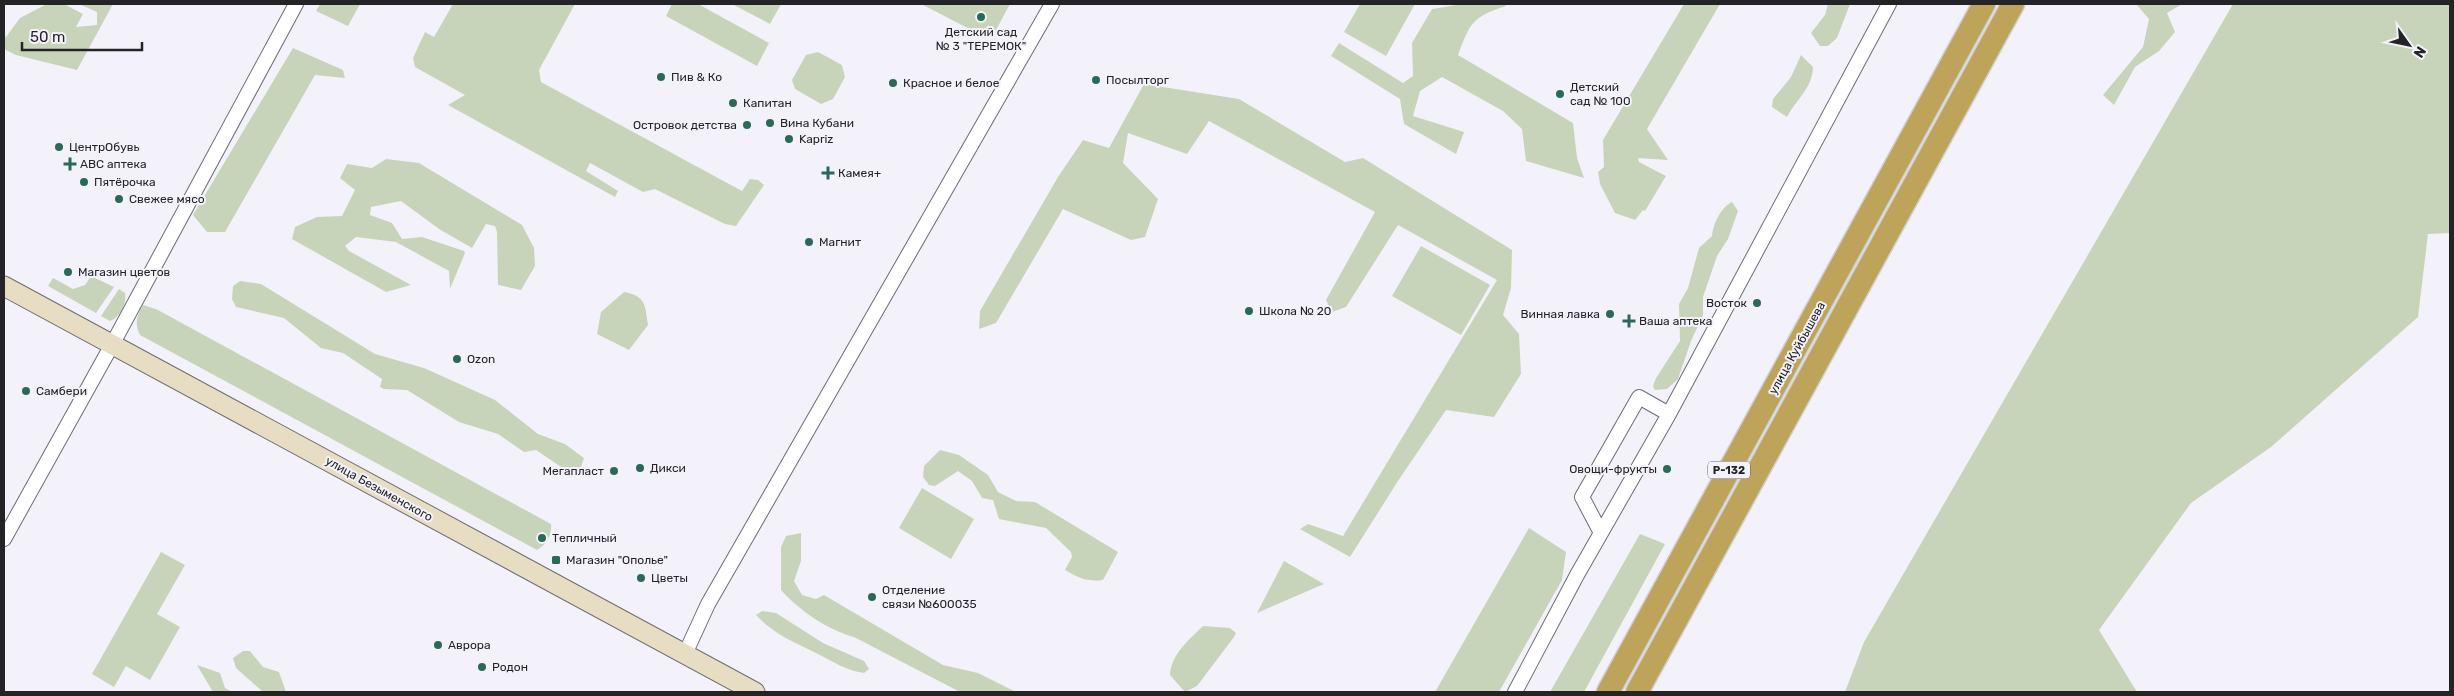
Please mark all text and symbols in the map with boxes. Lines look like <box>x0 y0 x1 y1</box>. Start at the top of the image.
marker: Детский сад № 3 "ТЕРЕМОК" <box>975 11 987 23</box>
scale bar <box>22 20 142 52</box>
north arrow <box>2384 20 2434 70</box>
place label: Детский сад № 3 "ТЕРЕМОК" <box>936 25 1026 53</box>
text: 50 m <box>30 28 65 46</box>
text: N <box>2410 43 2429 61</box>
place label: Пив & Ко <box>671 70 722 84</box>
marker: Пив & Ко <box>655 71 667 83</box>
place label: Посылторг <box>1106 73 1170 87</box>
marker: Посылторг <box>1090 74 1102 86</box>
place label: Красное и белое <box>903 76 1000 90</box>
marker: Красное и белое <box>887 77 899 89</box>
place label: Детский сад № 100 <box>1570 80 1631 108</box>
marker: Детский сад № 100 <box>1554 88 1566 100</box>
place label: Капитан <box>743 96 792 110</box>
marker: Капитан <box>727 97 739 109</box>
place label: Вина Кубани <box>780 116 854 130</box>
marker: Вина Кубани <box>764 117 776 129</box>
place label: Островок детства <box>633 118 737 132</box>
marker: Островок детства <box>741 119 753 131</box>
place label: Kapriz <box>799 132 833 146</box>
marker: Kapriz <box>783 133 795 145</box>
place label: ЦентрОбувь <box>69 140 140 154</box>
marker: ЦентрОбувь <box>53 141 65 153</box>
place label: АВС аптека <box>80 157 147 171</box>
marker: АВС аптека <box>64 158 76 170</box>
place label: Камея+ <box>838 166 881 180</box>
marker: Камея+ <box>822 167 834 179</box>
place label: Пятёрочка <box>94 175 156 189</box>
marker: Пятёрочка <box>78 176 90 188</box>
place label: Свежее мясо <box>129 192 205 206</box>
marker: Свежее мясо <box>113 193 125 205</box>
place label: Магнит <box>819 235 861 249</box>
marker: Магнит <box>803 236 815 248</box>
place label: Магазин цветов <box>78 265 171 279</box>
marker: Магазин цветов <box>62 266 74 278</box>
place label: Восток <box>1706 296 1748 310</box>
marker: Восток <box>1751 297 1763 309</box>
street label: улица Куйбышева <box>1766 299 1828 397</box>
place label: Школа № 20 <box>1259 304 1331 318</box>
marker: Школа № 20 <box>1243 305 1255 317</box>
place label: Винная лавка <box>1521 307 1600 321</box>
marker: Винная лавка <box>1604 308 1616 320</box>
place label: Ваша аптека <box>1639 314 1712 328</box>
marker: Ваша аптека <box>1623 315 1635 327</box>
place label: Ozon <box>467 352 495 366</box>
marker: Ozon <box>451 353 463 365</box>
place label: Самбери <box>36 384 87 398</box>
marker: Самбери <box>20 385 32 397</box>
street label: улица Безыменского <box>323 454 435 524</box>
place label: Дикси <box>650 461 686 475</box>
marker: Дикси <box>634 462 646 474</box>
place label: Овощи-фрукты <box>1569 462 1657 476</box>
road number: Р-132 <box>1708 462 1750 478</box>
marker: Овощи-фрукты <box>1661 463 1673 475</box>
place label: Мегапласт <box>543 464 604 478</box>
marker: Мегапласт <box>608 465 620 477</box>
place label: Тепличный <box>552 531 617 545</box>
marker: Тепличный <box>536 532 548 544</box>
place label: Магазин "Ополье" <box>566 553 668 567</box>
marker: Магазин "Ополье" <box>550 554 562 566</box>
place label: Цветы <box>651 571 688 585</box>
marker: Цветы <box>635 572 647 584</box>
place label: Отделение связи №600035 <box>882 583 977 611</box>
marker: Отделение связи №600035 <box>866 591 878 603</box>
place label: Аврора <box>448 638 491 652</box>
marker: Аврора <box>432 639 444 651</box>
place label: Родон <box>492 660 528 674</box>
marker: Родон <box>476 661 488 673</box>

